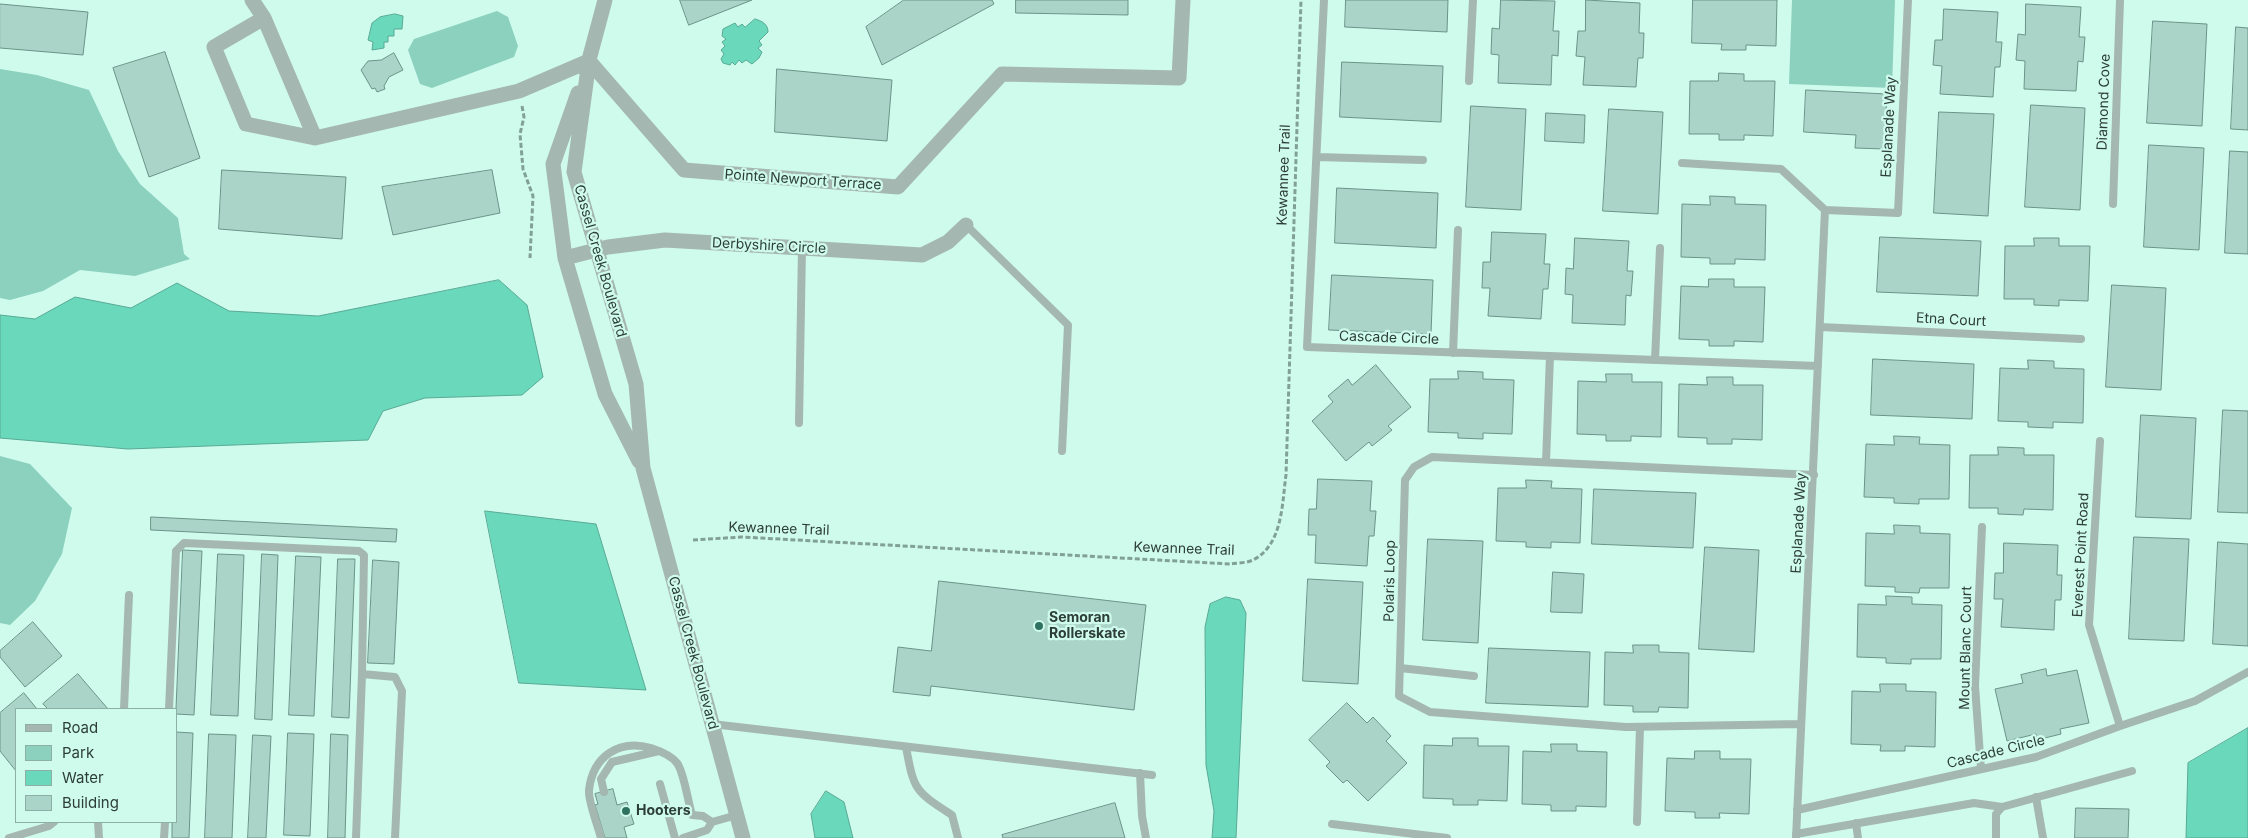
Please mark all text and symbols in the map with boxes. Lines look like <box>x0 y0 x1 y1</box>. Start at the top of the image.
street label: Diamond Cove <box>2094 53 2114 151</box>
street label: Esplanade Way <box>1878 76 1900 178</box>
street label: Kewannee Trail <box>1274 124 1294 226</box>
street label: Pointe Newport Terrace <box>724 166 882 194</box>
street label: Cassel Creek Boulevard <box>570 183 630 339</box>
street label: Derbyshire Circle <box>711 235 827 257</box>
street label: Etna Court <box>1916 310 1986 330</box>
street label: Cascade Circle <box>1339 328 1439 348</box>
street label: Esplanade Way <box>1788 472 1810 574</box>
street label: Everest Point Road <box>2069 492 2093 618</box>
street label: Kewannee Trail <box>728 519 830 539</box>
street label: Kewannee Trail <box>1133 539 1235 559</box>
street label: Polaris Loop <box>1381 540 1399 622</box>
street label: Cassel Creek Boulevard <box>664 575 722 731</box>
street label: Mount Blanc Court <box>1957 586 1975 710</box>
place label: Semoran Rollerskate <box>1049 610 1126 642</box>
marker: Semoran Rollerskate <box>1033 620 1045 632</box>
legend <box>15 708 178 823</box>
text: Road <box>62 718 98 737</box>
street label: Cascade Circle <box>1945 732 2047 772</box>
text: Park <box>62 743 94 762</box>
text: Water <box>62 768 104 787</box>
text: Building <box>62 793 119 812</box>
place label: Hooters <box>636 803 691 819</box>
marker: Hooters <box>620 805 632 817</box>

